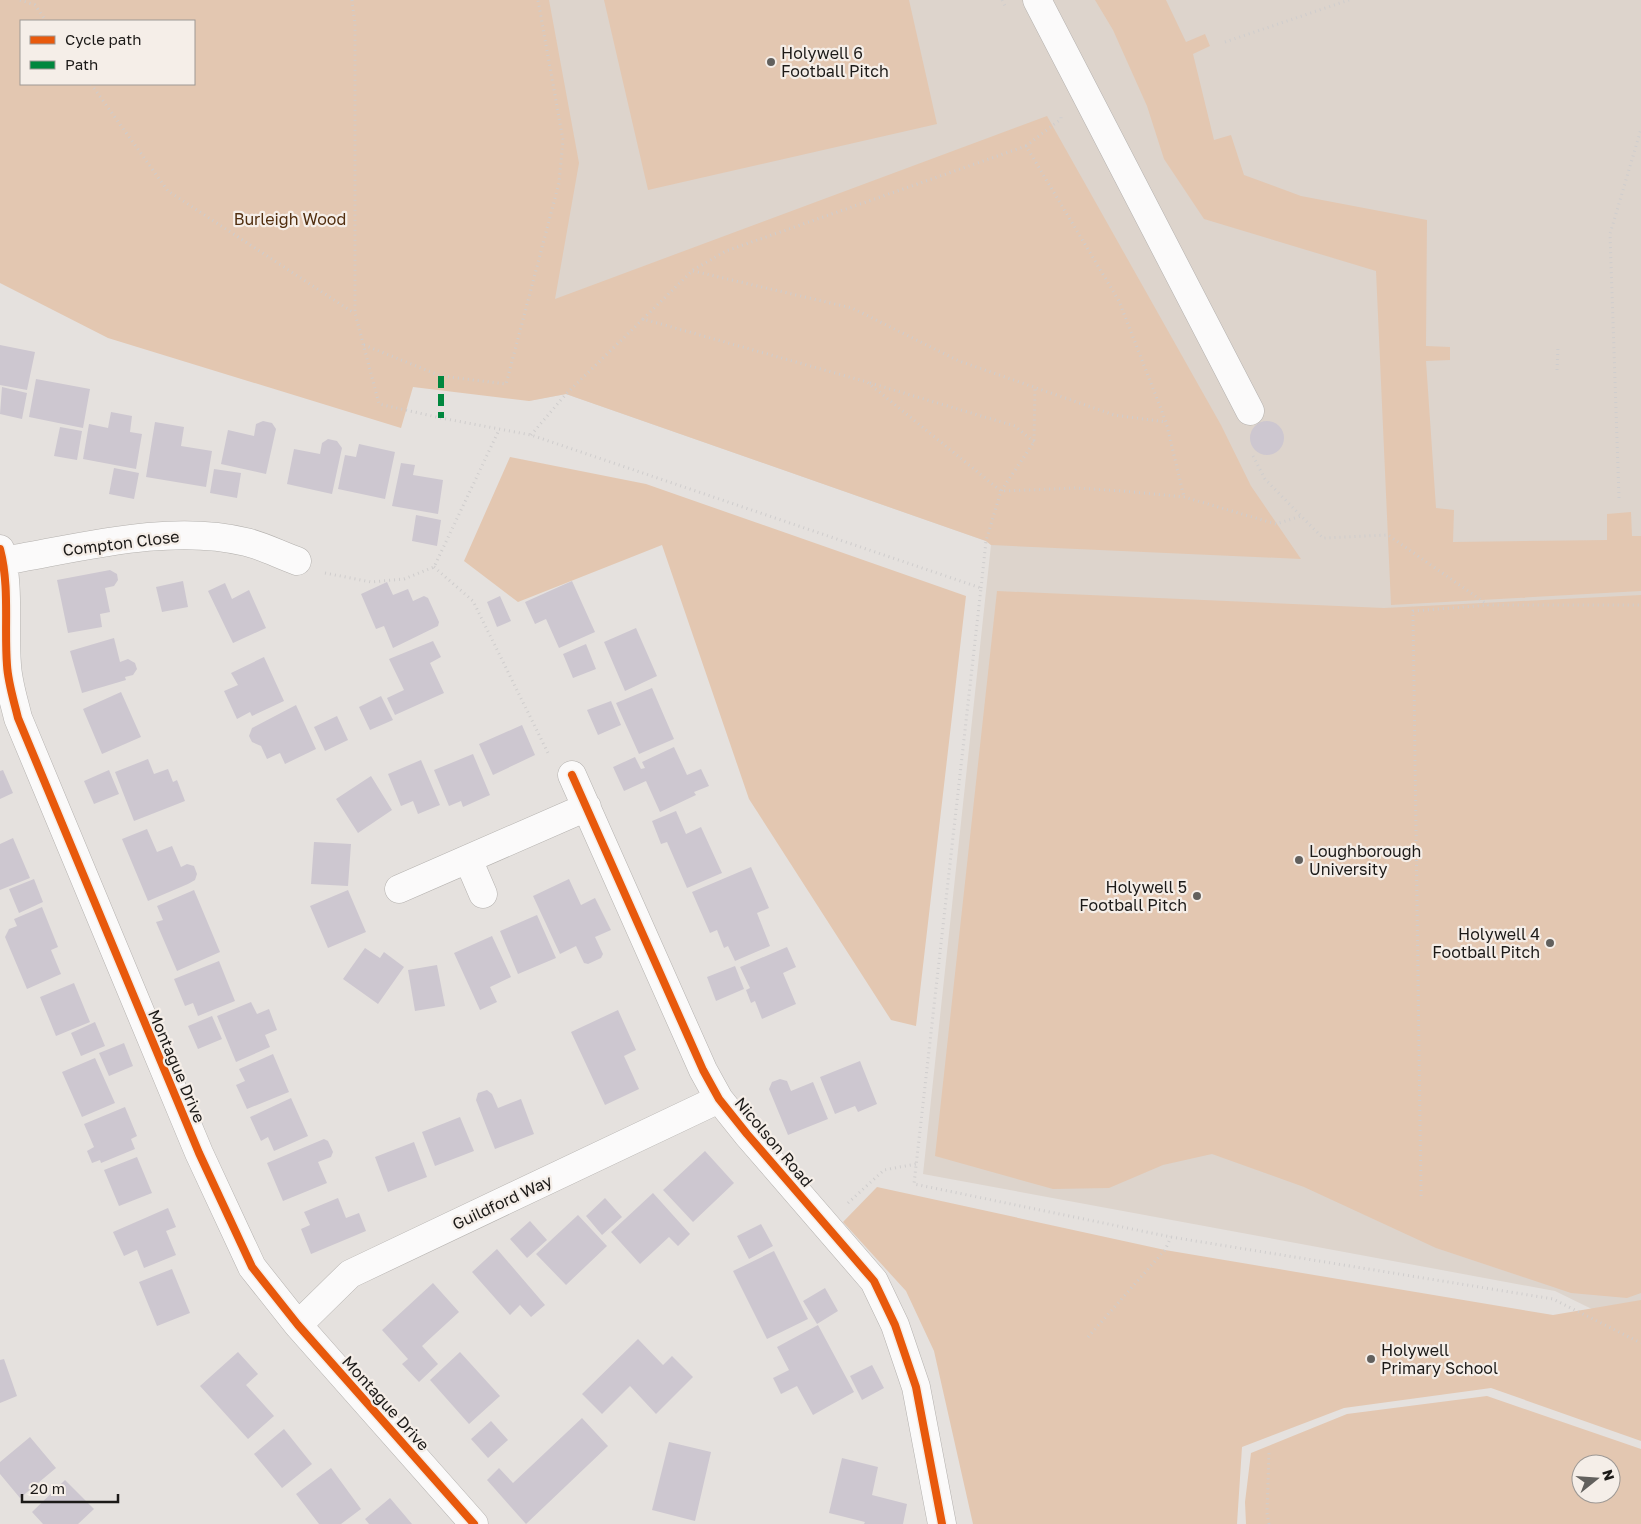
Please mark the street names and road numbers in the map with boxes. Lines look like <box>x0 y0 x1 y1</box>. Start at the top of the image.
street label: Compton Close <box>61 526 181 560</box>
street label: Montague Drive <box>144 1006 210 1126</box>
street label: Nicolson Road <box>731 1093 817 1191</box>
street label: Guildford Way <box>449 1170 555 1234</box>
street label: Montague Drive <box>338 1351 434 1455</box>

